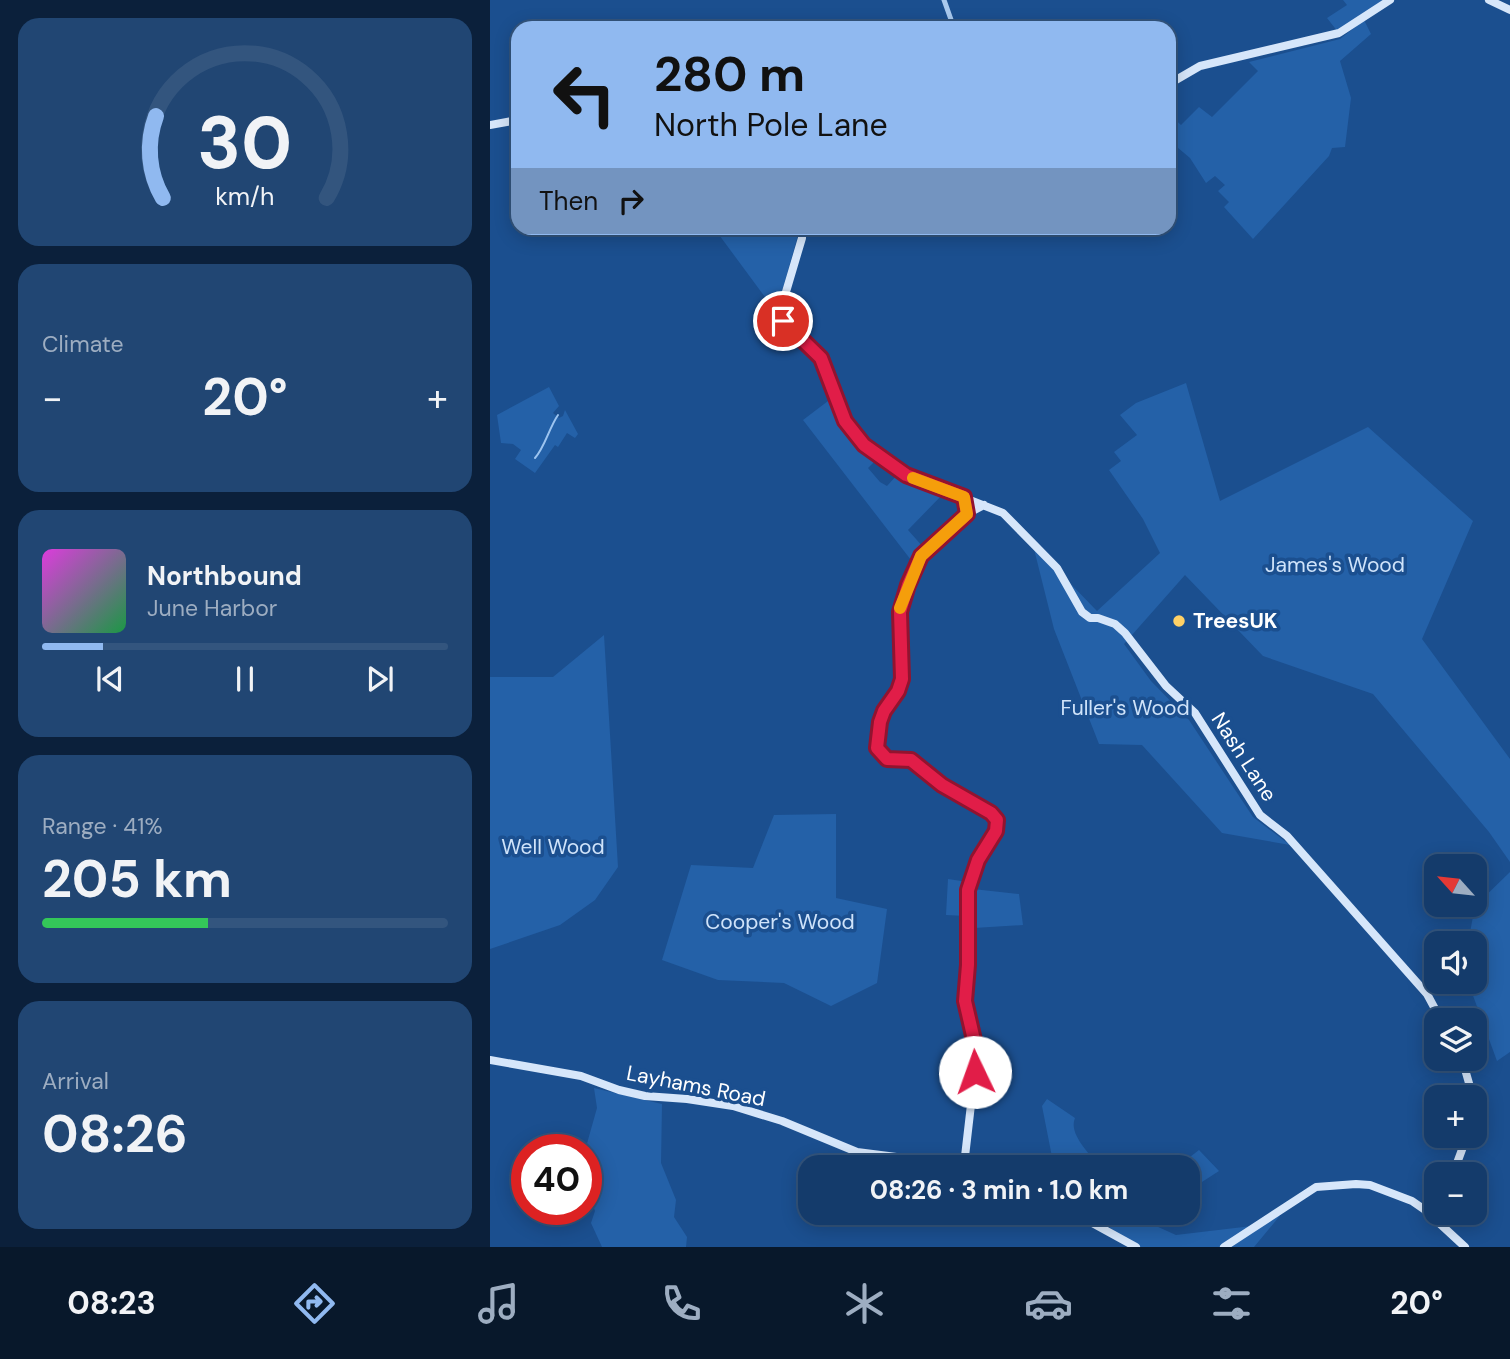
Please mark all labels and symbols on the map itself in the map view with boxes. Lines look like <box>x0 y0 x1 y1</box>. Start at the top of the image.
pin <box>753 291 813 351</box>
park label: James's Wood <box>1265 551 1405 579</box>
place label: TreesUK <box>1193 607 1278 635</box>
marker: TreesUK <box>1171 613 1187 629</box>
park label: Fuller's Wood <box>1060 694 1190 722</box>
street label: Nash Lane <box>1205 707 1283 807</box>
park label: Well Wood <box>501 833 605 861</box>
north arrow <box>1424 854 1488 917</box>
park label: Cooper's Wood <box>705 908 855 936</box>
position arrow <box>938 1035 1012 1109</box>
street label: Layhams Road <box>624 1059 768 1113</box>
speed limit sign: 40 <box>511 1134 602 1225</box>

